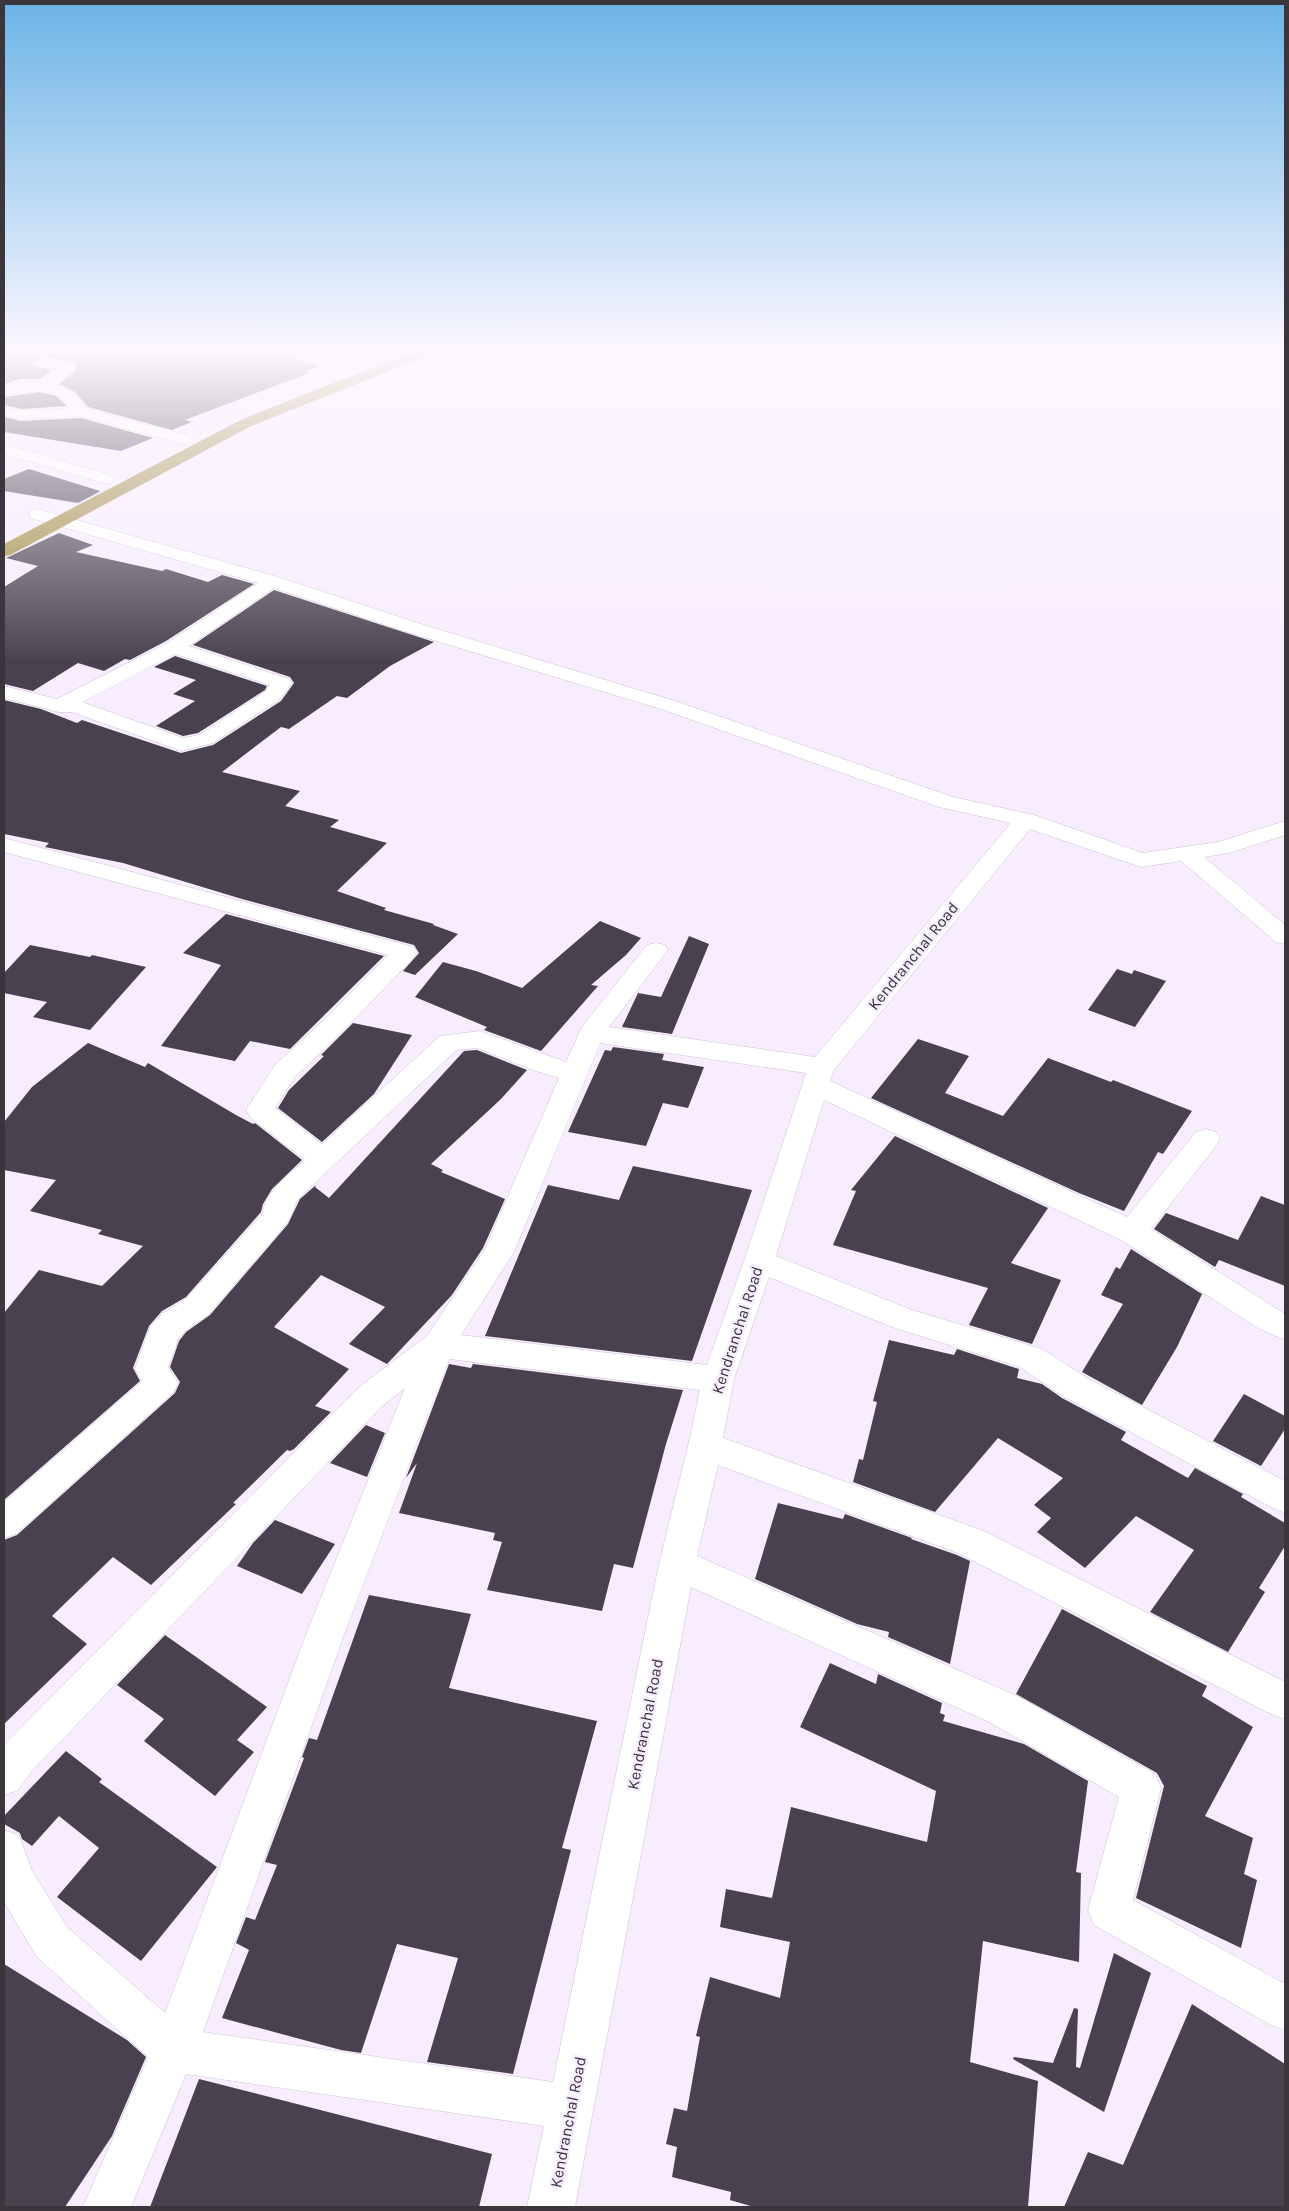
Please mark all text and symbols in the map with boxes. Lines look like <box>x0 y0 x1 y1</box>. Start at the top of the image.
street label: Kendranchal Road <box>864 898 962 1014</box>
street label: Kendranchal Road <box>707 1264 767 1396</box>
street label: Kendranchal Road <box>623 1657 667 1791</box>
street label: Kendranchal Road <box>546 2055 590 2189</box>

